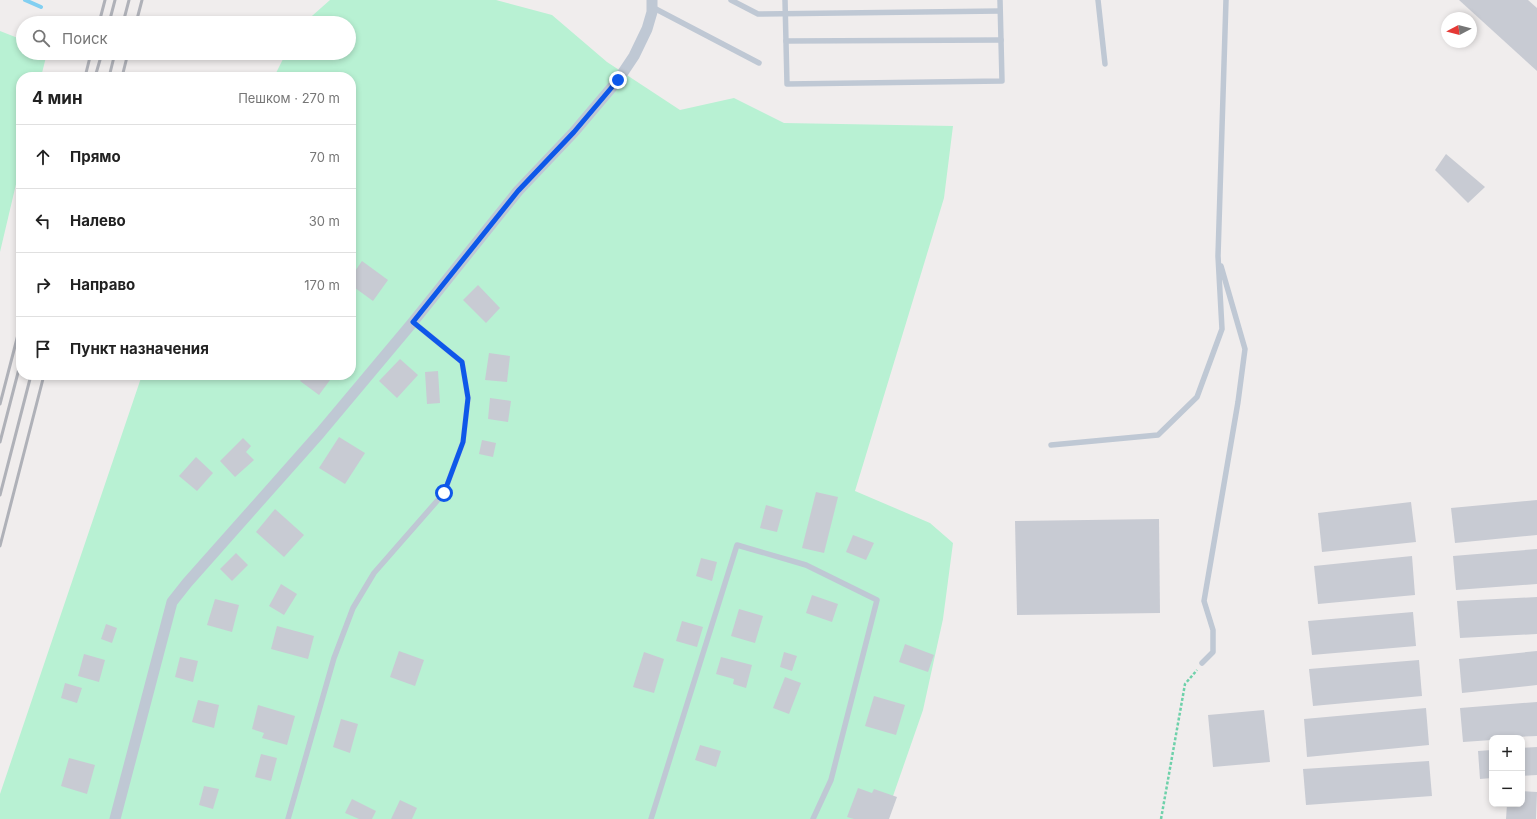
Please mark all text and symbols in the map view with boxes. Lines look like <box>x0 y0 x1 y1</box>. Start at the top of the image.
north arrow <box>1441 12 1477 48</box>
search box <box>16 16 356 60</box>
icon: search <box>30 27 52 49</box>
text: Поиск <box>62 29 108 48</box>
route end <box>609 71 627 89</box>
text: 4 мин <box>32 88 83 108</box>
text: Пешком · 270 m <box>238 90 340 106</box>
icon: ahead <box>32 146 54 168</box>
text: Прямо <box>70 147 121 166</box>
text: 70 m <box>310 149 340 165</box>
icon: left <box>32 210 54 232</box>
text: Налево <box>70 211 126 230</box>
text: 30 m <box>309 213 340 229</box>
icon: right <box>32 274 54 296</box>
text: Направо <box>70 275 135 294</box>
text: 170 m <box>304 277 340 293</box>
icon: arrive <box>32 338 54 360</box>
text: Пункт назначения <box>70 339 209 358</box>
route start <box>435 484 453 502</box>
map controls <box>1489 735 1525 807</box>
button: + <box>1489 735 1525 771</box>
button: − <box>1489 771 1525 807</box>

